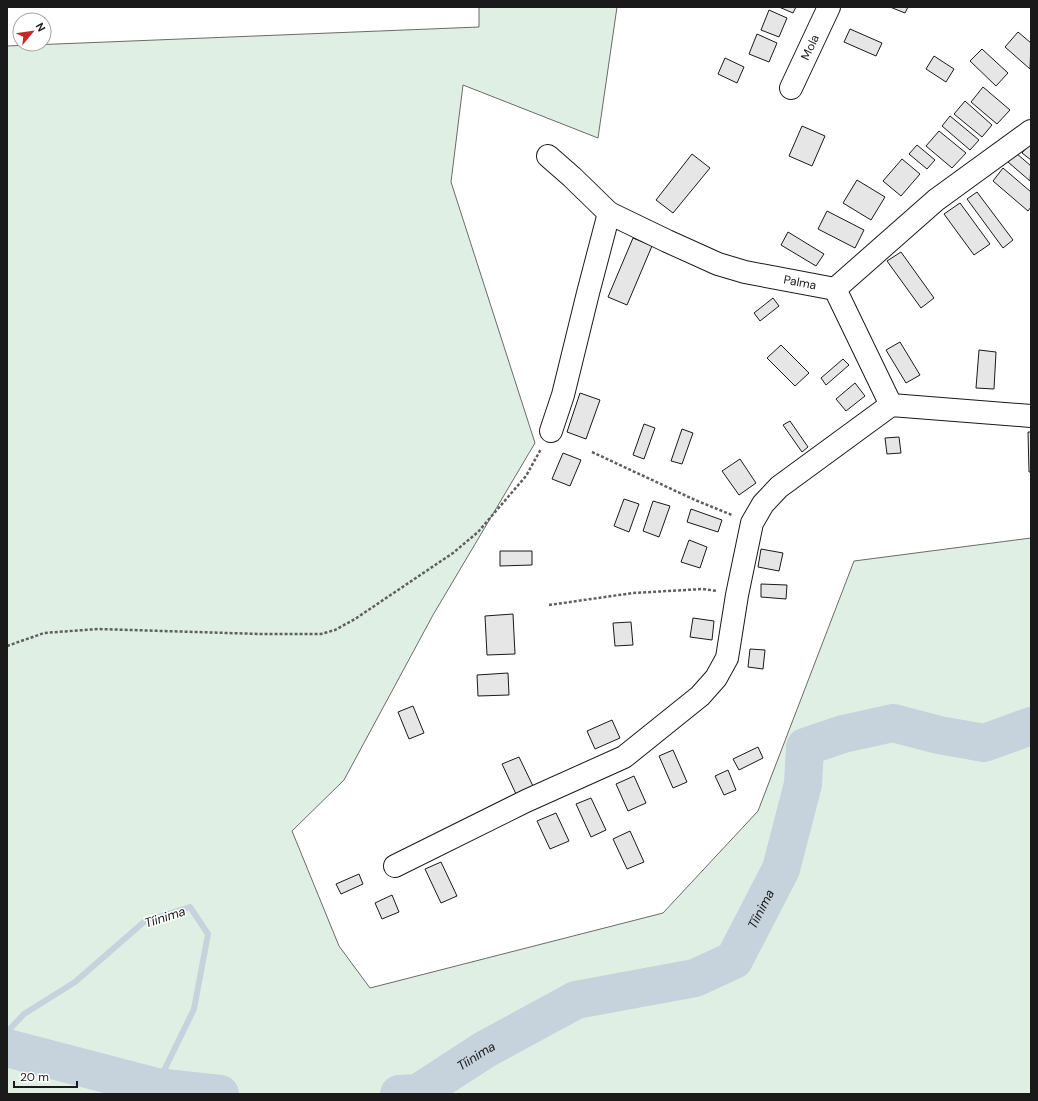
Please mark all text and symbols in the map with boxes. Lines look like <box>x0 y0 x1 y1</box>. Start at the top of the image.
north arrow <box>12 12 52 52</box>
text: N <box>33 20 49 34</box>
street label: Mola <box>797 32 823 63</box>
street label: Palma <box>782 271 818 293</box>
water label: Tíinima <box>743 886 778 932</box>
water label: Tíinima <box>142 902 188 932</box>
water label: Tíinima <box>453 1037 498 1074</box>
scale bar <box>14 1063 77 1089</box>
text: 20 m <box>20 1069 49 1085</box>

